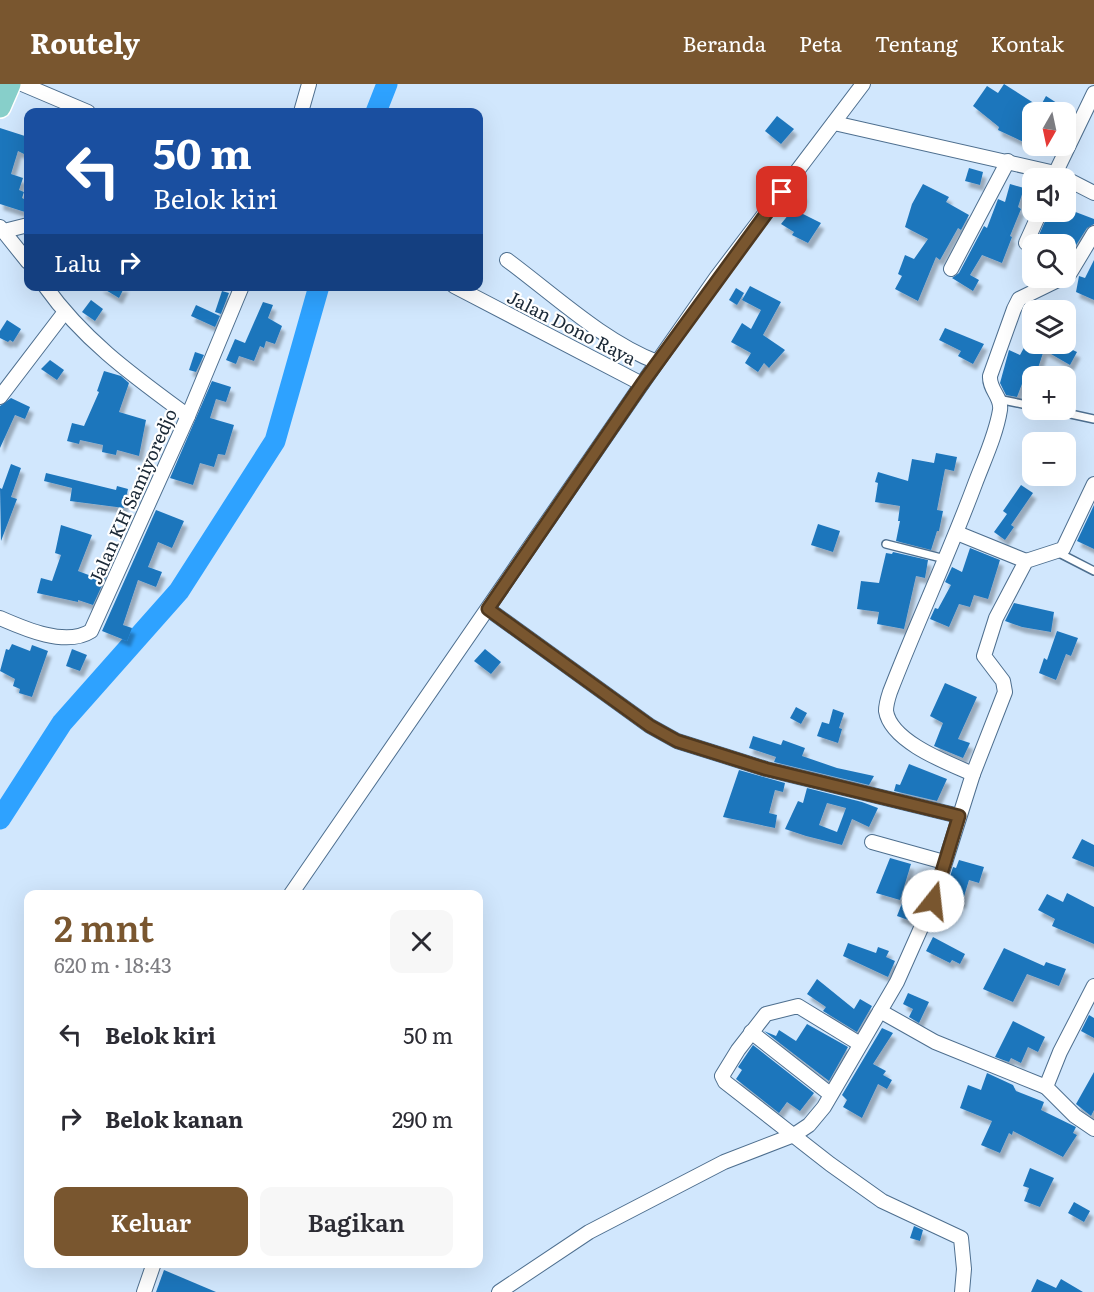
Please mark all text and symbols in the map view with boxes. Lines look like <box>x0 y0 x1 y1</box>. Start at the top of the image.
text: Routely <box>30 21 140 63</box>
text: Beranda <box>682 27 766 58</box>
text: Peta <box>799 27 842 58</box>
text: Tentang <box>875 27 958 58</box>
text: Kontak <box>991 27 1064 58</box>
north arrow <box>1022 102 1076 156</box>
map controls <box>1022 102 1076 486</box>
text: 50 m <box>153 120 252 182</box>
icon: left <box>54 132 132 210</box>
pin <box>756 166 807 217</box>
button: sound <box>1022 168 1076 222</box>
icon: arrive <box>765 175 798 208</box>
text: Belok kiri <box>153 177 278 217</box>
button: search <box>1022 234 1076 288</box>
text: Lalu <box>54 246 101 279</box>
icon: right <box>113 246 146 279</box>
street label: Jalan Dono Raya <box>503 283 641 371</box>
button: layers <box>1022 300 1076 354</box>
button: + <box>1022 366 1076 420</box>
street label: Jalan KH Samiyoredjo <box>81 404 183 588</box>
button: − <box>1022 432 1076 486</box>
position arrow <box>901 869 965 933</box>
text: 2 mnt <box>54 900 154 953</box>
button: close <box>390 910 453 973</box>
text: 620 m · 18:43 <box>54 949 172 979</box>
icon: left <box>54 1018 87 1051</box>
text: Belok kiri <box>105 1018 216 1051</box>
text: 50 m <box>403 1018 453 1051</box>
icon: right <box>54 1102 87 1135</box>
text: Belok kanan <box>105 1102 243 1135</box>
text: 290 m <box>392 1102 453 1135</box>
button: Keluar <box>54 1187 248 1256</box>
button: Bagikan <box>260 1187 453 1256</box>

